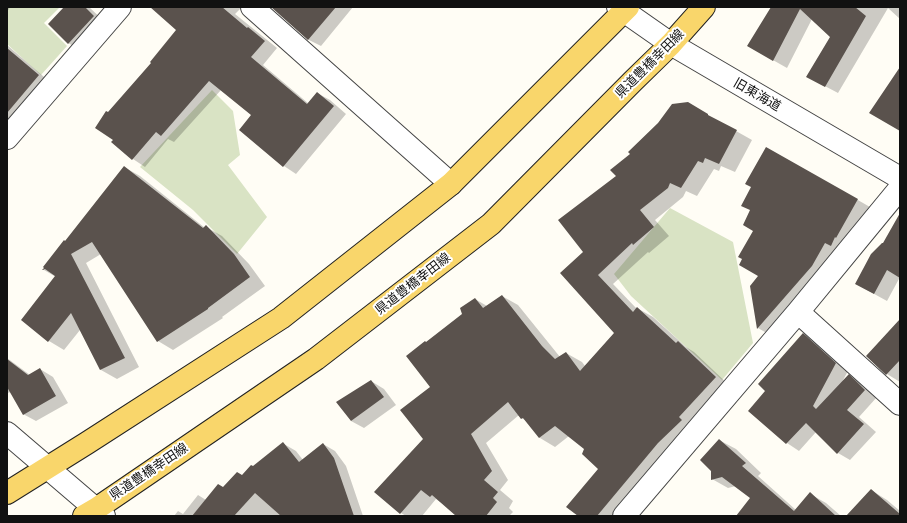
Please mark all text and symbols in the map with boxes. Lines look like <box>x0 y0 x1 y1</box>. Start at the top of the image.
street label: 県道豊橋幸田線 <box>612 26 688 102</box>
street label: 旧東海道 <box>731 75 783 115</box>
street label: 県道豊橋幸田線 <box>372 250 454 318</box>
street label: 県道豊橋幸田線 <box>107 440 191 504</box>

